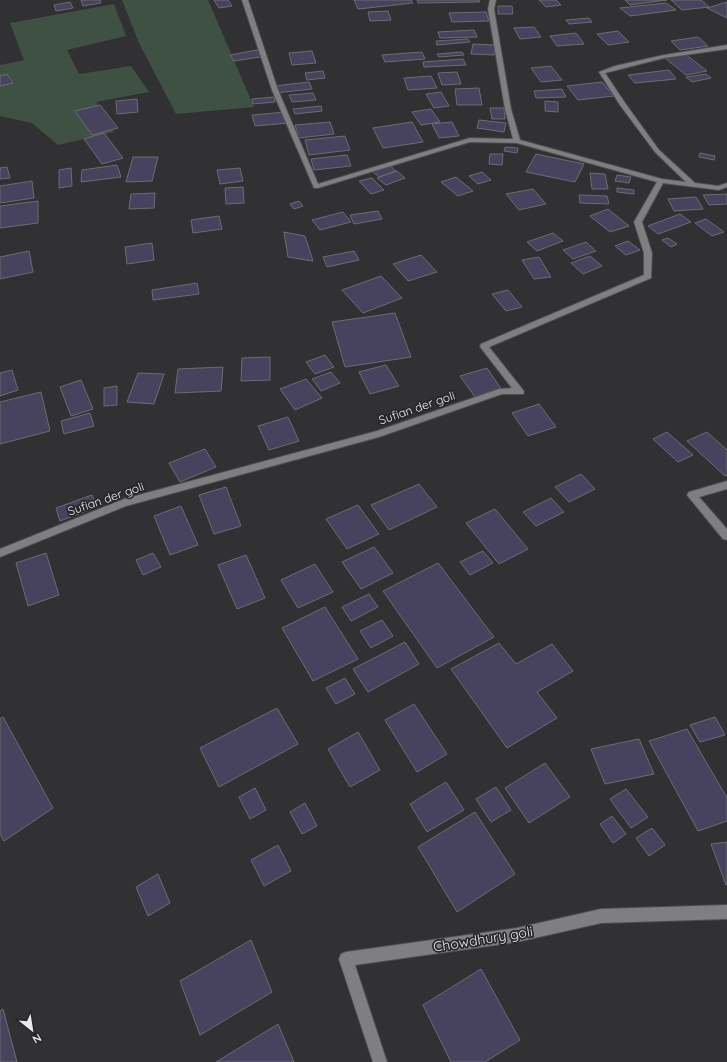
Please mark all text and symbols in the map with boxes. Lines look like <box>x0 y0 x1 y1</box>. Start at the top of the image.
street label: Sufian der goli <box>377 387 457 428</box>
street label: Sufian der goli <box>66 478 146 519</box>
street label: Chowdhury goli <box>432 922 534 956</box>
north arrow <box>12 1010 52 1050</box>
text: N <box>30 1031 44 1047</box>

